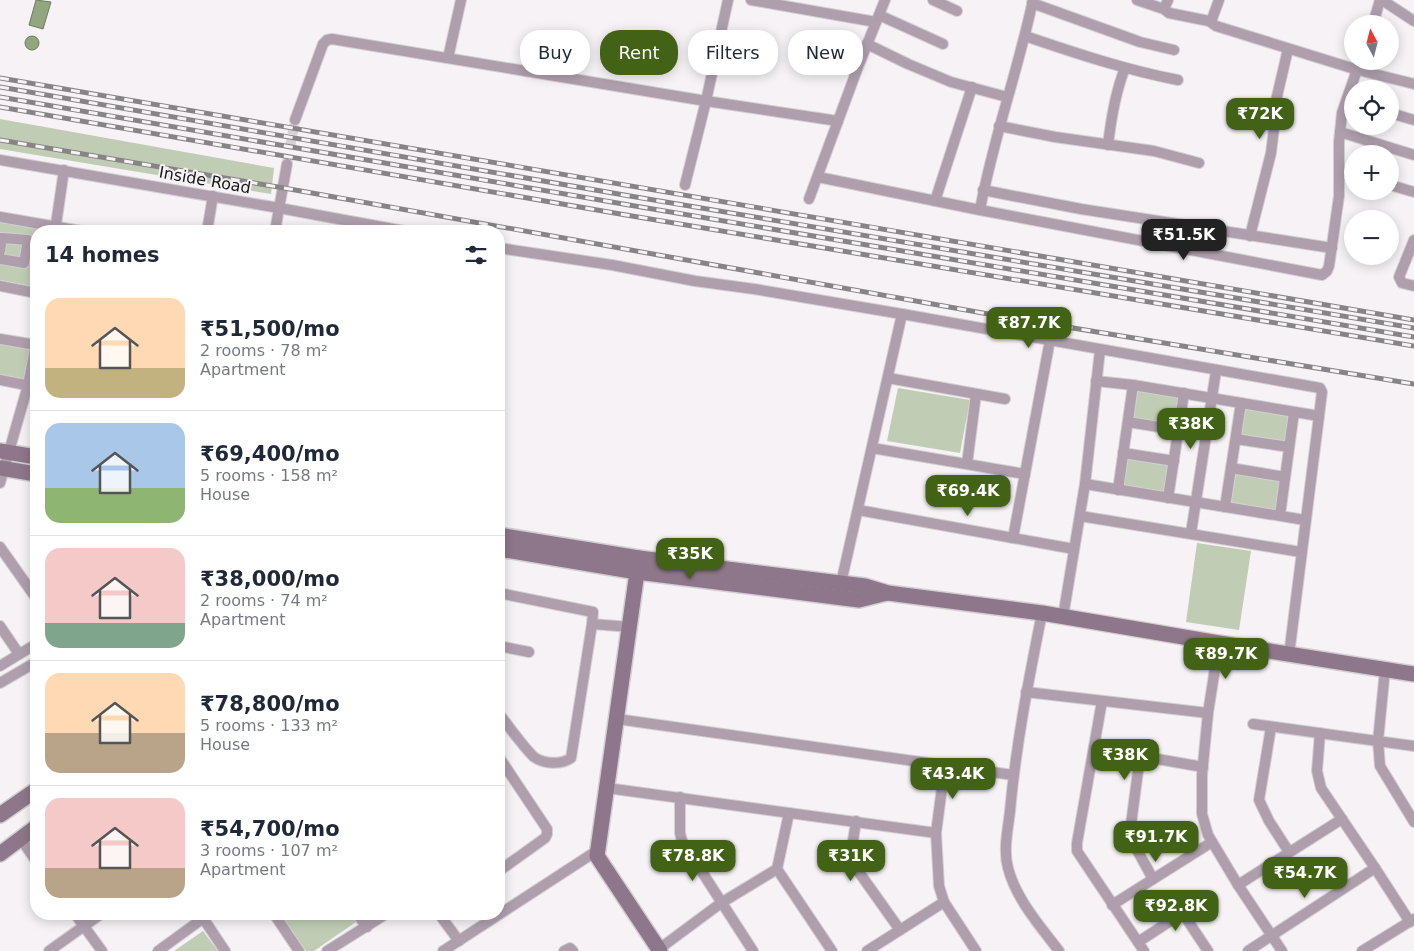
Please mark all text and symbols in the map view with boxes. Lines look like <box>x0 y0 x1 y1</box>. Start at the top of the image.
north arrow <box>1344 15 1399 70</box>
map controls <box>1344 15 1399 265</box>
chip: Buy <box>520 30 590 75</box>
chip: Rent <box>600 30 678 75</box>
chip: Filters <box>688 30 778 75</box>
chip: New <box>788 30 863 75</box>
button: locate <box>1344 80 1399 135</box>
pin: ₹72K <box>1230 98 1290 140</box>
text: ₹72K <box>1237 104 1283 123</box>
button: + <box>1344 145 1399 200</box>
street label: Inside Road <box>158 163 252 197</box>
button: − <box>1344 210 1399 265</box>
pin: ₹51.5K <box>1143 218 1225 261</box>
text: ₹51.5K <box>1152 225 1216 244</box>
icon: filters <box>462 241 490 269</box>
text: 14 homes <box>45 243 160 267</box>
pin: ₹87.7K <box>988 306 1070 349</box>
text: ₹87.7K <box>997 313 1061 332</box>
text: ₹51,500/mo <box>200 317 340 341</box>
icon: home <box>85 318 145 378</box>
text: 2 rooms · 78 m² <box>200 341 328 360</box>
text: Apartment <box>200 360 286 379</box>
pin: ₹38K <box>1161 408 1221 450</box>
text: ₹38K <box>1168 414 1214 433</box>
text: ₹69,400/mo <box>200 442 340 466</box>
icon: home <box>85 443 145 503</box>
text: 5 rooms · 158 m² <box>200 466 338 485</box>
pin: ₹69.4K <box>927 474 1009 517</box>
text: ₹69.4K <box>936 481 1000 500</box>
text: House <box>200 485 250 504</box>
pin: ₹35K <box>660 538 720 580</box>
text: ₹35K <box>667 544 713 563</box>
text: ₹38,000/mo <box>200 567 340 591</box>
icon: home <box>85 568 145 628</box>
text: 2 rooms · 74 m² <box>200 591 328 610</box>
text: Apartment <box>200 610 286 629</box>
pin: ₹89.7K <box>1185 638 1267 680</box>
text: ₹89.7K <box>1194 644 1258 663</box>
text: ₹78,800/mo <box>200 692 340 716</box>
icon: home <box>85 693 145 753</box>
text: 5 rooms · 133 m² <box>200 716 338 735</box>
text: House <box>200 735 250 754</box>
pin: ₹38K <box>1095 738 1155 781</box>
text: ₹38K <box>1102 745 1148 764</box>
pin: ₹43.4K <box>912 758 994 800</box>
text: ₹43.4K <box>921 764 985 783</box>
text: ₹54,700/mo <box>200 817 340 841</box>
icon: home <box>85 818 145 878</box>
pin: ₹91.7K <box>1115 820 1197 863</box>
text: ₹91.7K <box>1124 827 1188 846</box>
pin: ₹78.8K <box>652 840 734 882</box>
pin: ₹31K <box>821 840 881 882</box>
text: 3 rooms · 107 m² <box>200 841 338 860</box>
text: ₹78.8K <box>661 846 725 865</box>
text: ₹31K <box>828 846 874 865</box>
pin: ₹54.7K <box>1264 856 1346 899</box>
text: Apartment <box>200 860 286 879</box>
text: ₹54.7K <box>1273 863 1337 882</box>
pin: ₹92.8K <box>1135 890 1217 932</box>
text: ₹92.8K <box>1144 896 1208 915</box>

